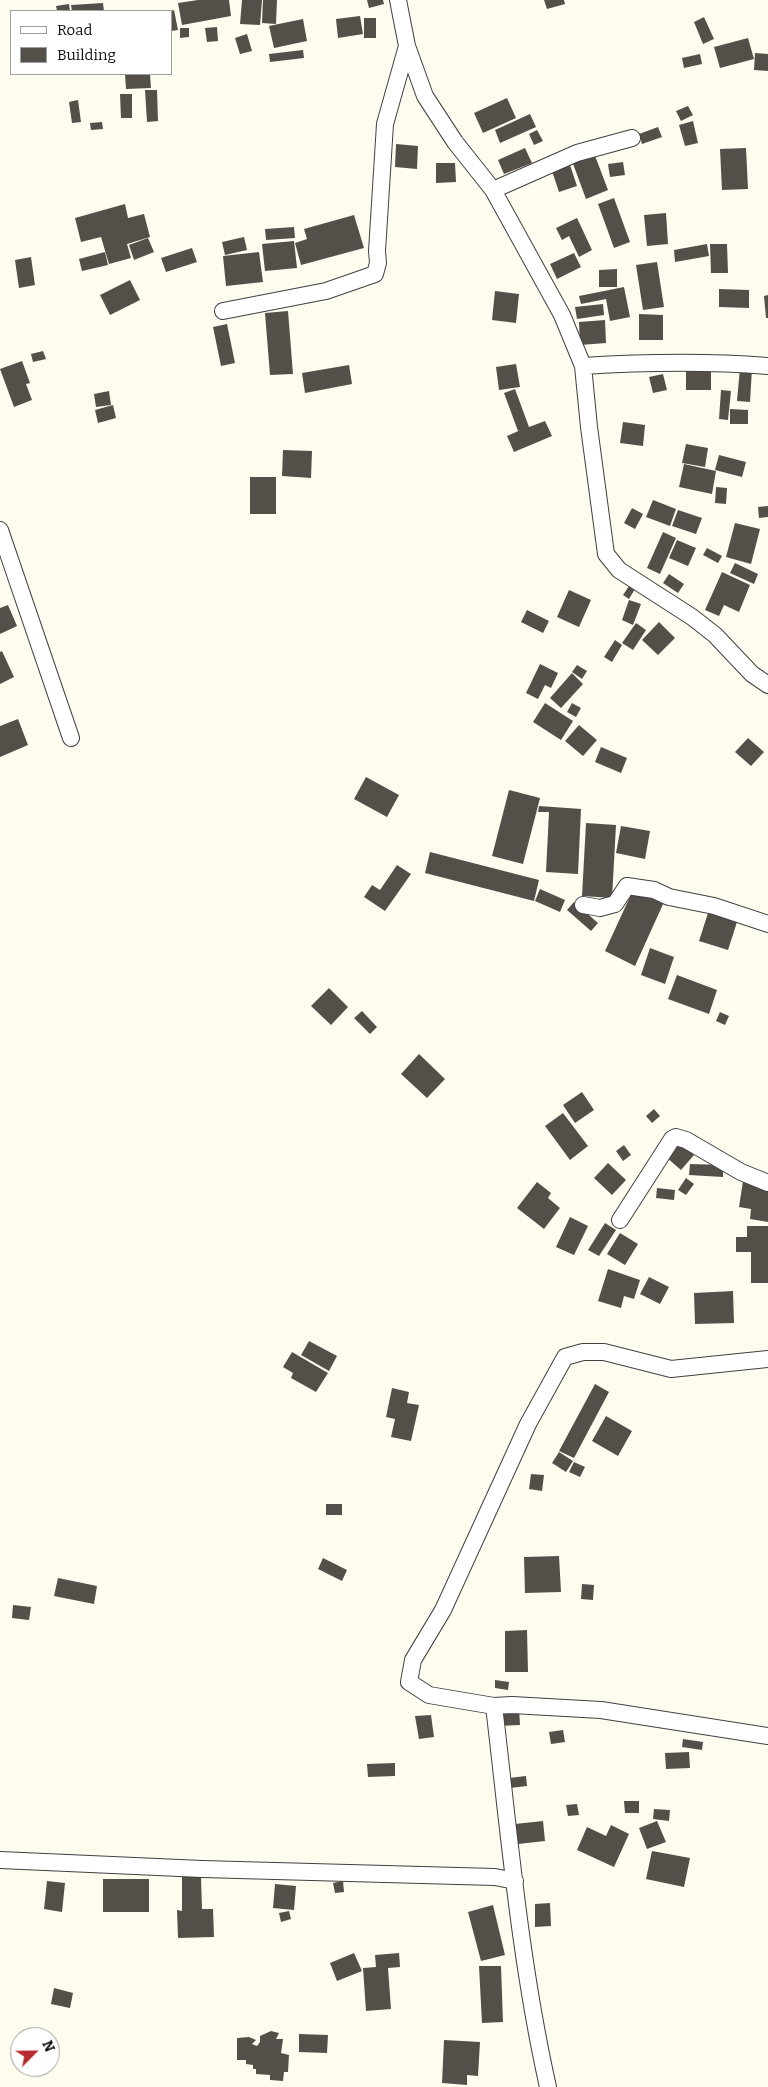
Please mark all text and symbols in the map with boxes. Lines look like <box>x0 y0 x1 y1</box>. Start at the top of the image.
legend <box>10 10 172 75</box>
text: Road <box>57 21 92 39</box>
text: Building <box>57 46 116 64</box>
north arrow <box>10 2027 60 2077</box>
text: N <box>38 2038 58 2055</box>

